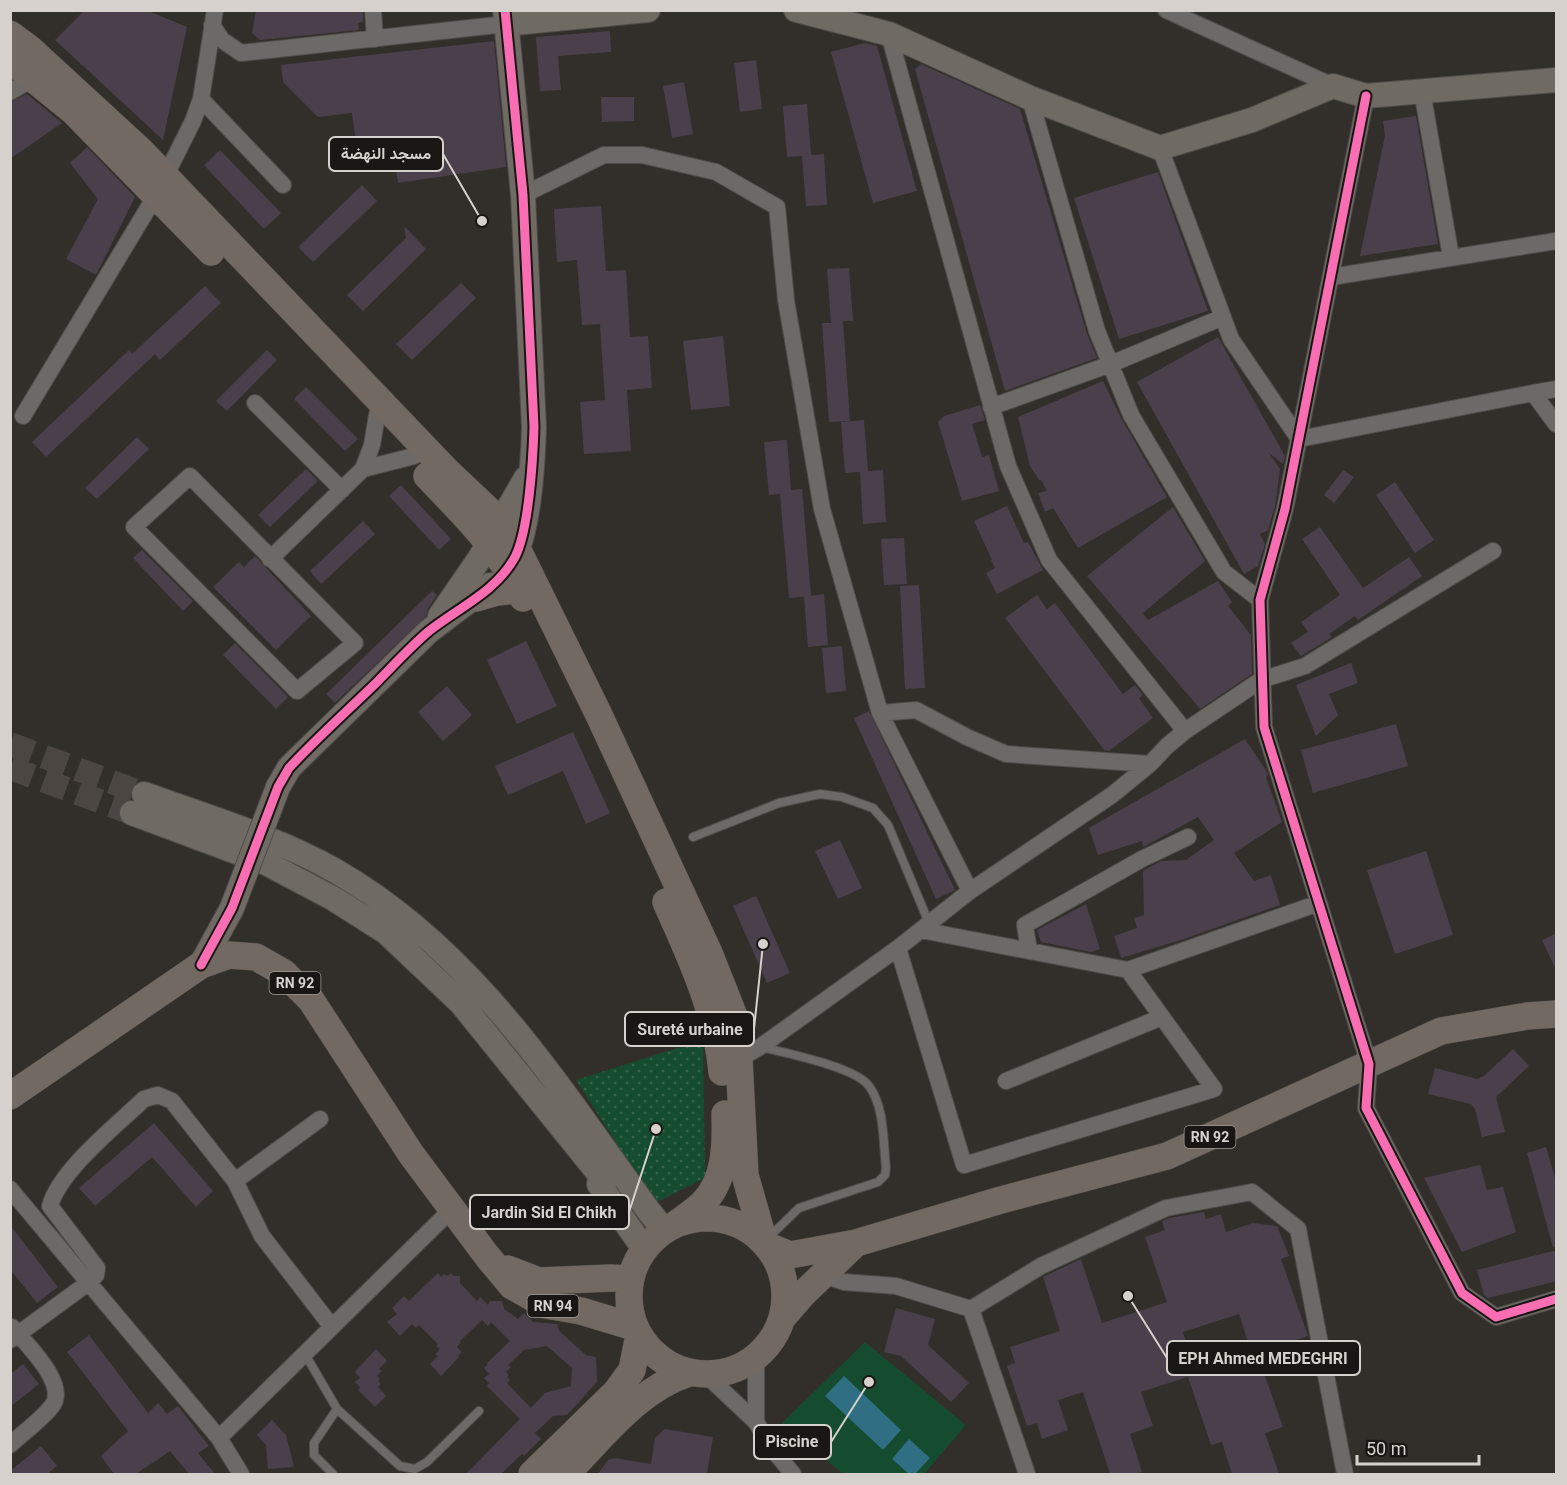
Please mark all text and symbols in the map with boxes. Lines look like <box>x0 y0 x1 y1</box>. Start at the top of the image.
callout: مسجد النهضة <box>329 137 443 171</box>
text: مسجد النهضة <box>341 144 431 164</box>
road number: RN 92 <box>270 972 320 994</box>
callout: Sureté urbaine <box>625 1012 754 1046</box>
text: Sureté urbaine <box>637 1020 743 1039</box>
road number: RN 92 <box>1184 1126 1236 1148</box>
callout: Jardin Sid El Chikh <box>470 1195 629 1229</box>
text: Jardin Sid El Chikh <box>482 1203 616 1222</box>
road number: RN 94 <box>528 1295 578 1317</box>
callout: EPH Ahmed MEDEGHRI <box>1167 1341 1360 1375</box>
text: EPH Ahmed MEDEGHRI <box>1178 1349 1348 1368</box>
callout: Piscine <box>754 1425 831 1459</box>
scale bar <box>1357 1428 1478 1466</box>
text: Piscine <box>766 1432 819 1451</box>
text: 50 m <box>1366 1438 1406 1459</box>

